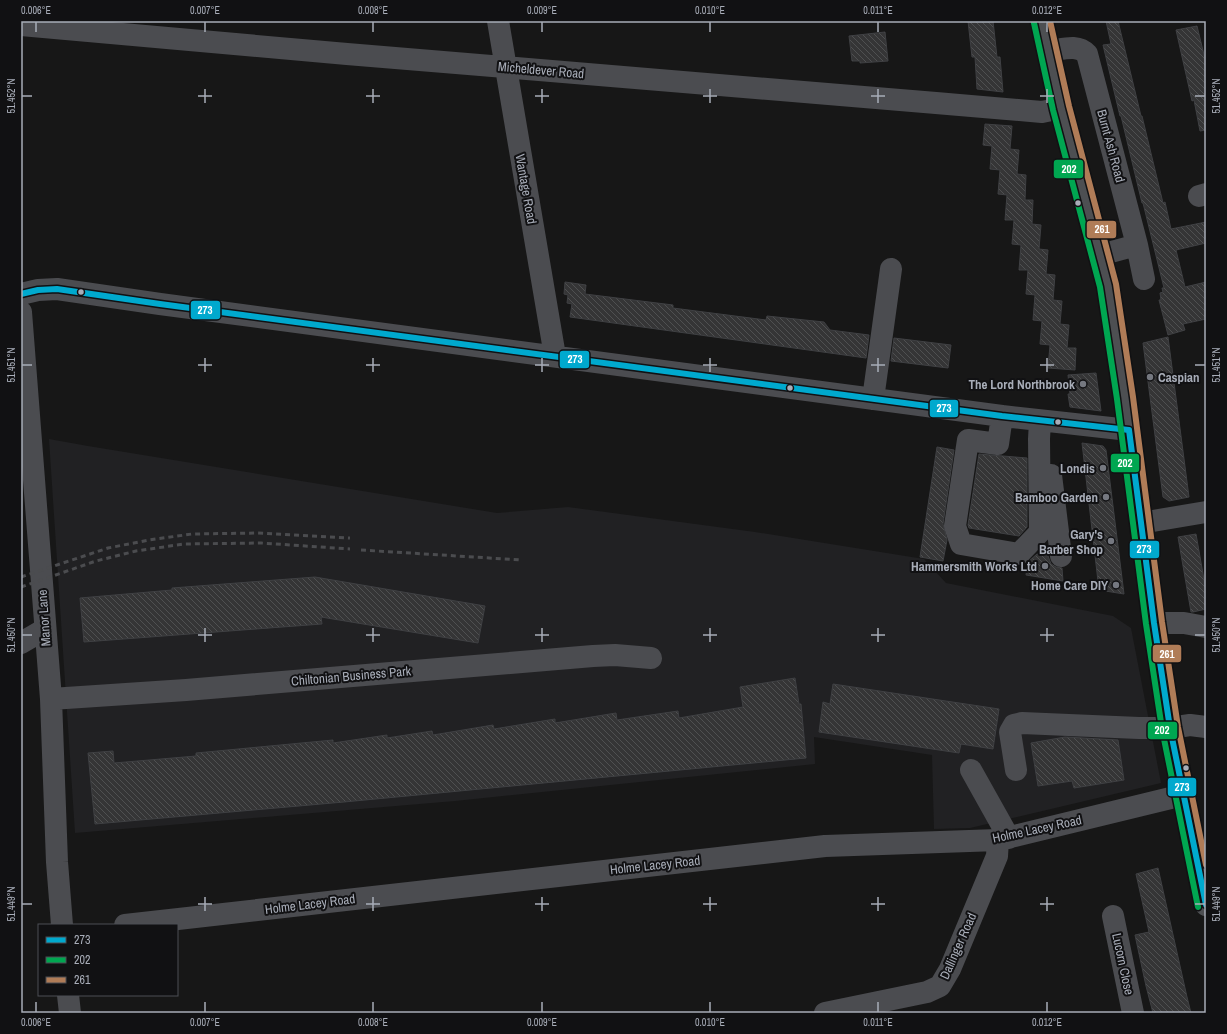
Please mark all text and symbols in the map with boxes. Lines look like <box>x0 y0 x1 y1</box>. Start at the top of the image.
text: 0.006°E <box>21 4 51 17</box>
text: 0.007°E <box>190 4 220 17</box>
text: 0.008°E <box>358 4 388 17</box>
text: 0.009°E <box>527 4 557 17</box>
text: 0.010°E <box>695 4 725 17</box>
text: 0.011°E <box>863 4 893 17</box>
text: 0.012°E <box>1032 4 1062 17</box>
street label: Micheldever Road <box>497 58 585 82</box>
text: 51.452°N <box>5 78 18 114</box>
text: 51.452°N <box>1210 78 1223 114</box>
street label: Burnt Ash Road <box>1093 108 1129 184</box>
street label: Wantage Road <box>511 153 541 225</box>
line badge: 202 <box>1053 159 1084 179</box>
text: 202 <box>1061 162 1077 176</box>
unlabelled marker <box>1073 198 1083 208</box>
line badge: 261 <box>1086 220 1117 239</box>
text: 261 <box>1094 222 1110 236</box>
unlabelled marker <box>76 287 86 297</box>
line badge: 273 <box>190 300 221 320</box>
text: 273 <box>197 303 213 317</box>
text: 51.451°N <box>5 347 18 383</box>
text: 51.451°N <box>1210 347 1223 383</box>
line badge: 273 <box>559 350 590 369</box>
text: 273 <box>567 352 583 366</box>
place label: Caspian <box>1158 369 1199 386</box>
marker: Caspian <box>1145 372 1155 382</box>
place label: The Lord Northbrook <box>968 376 1075 393</box>
marker: The Lord Northbrook <box>1078 379 1088 389</box>
unlabelled marker <box>785 383 795 393</box>
line badge: 273 <box>929 399 959 418</box>
text: 273 <box>936 401 952 415</box>
unlabelled marker <box>1053 417 1063 427</box>
line badge: 202 <box>1110 453 1140 473</box>
text: 202 <box>1117 456 1133 470</box>
place label: Londis <box>1060 460 1095 477</box>
marker: Londis <box>1098 463 1108 473</box>
place label: Bamboo Garden <box>1015 489 1098 506</box>
marker: Bamboo Garden <box>1101 492 1111 502</box>
place label: Gary's Barber Shop <box>1039 526 1103 558</box>
marker: Gary's Barber Shop <box>1106 536 1116 546</box>
line badge: 273 <box>1129 540 1160 559</box>
text: 273 <box>1136 542 1152 556</box>
place label: Hammersmith Works Ltd <box>911 558 1037 575</box>
marker: Hammersmith Works Ltd <box>1040 561 1050 571</box>
place label: Home Care DIY <box>1031 577 1109 594</box>
marker: Home Care DIY <box>1111 580 1121 590</box>
street label: Manor Lane <box>34 589 54 647</box>
text: 51.450°N <box>5 617 18 653</box>
text: 51.450°N <box>1210 617 1223 653</box>
line badge: 261 <box>1152 644 1182 663</box>
text: 261 <box>1159 647 1175 661</box>
street label: Chiltonian Business Park <box>290 662 412 690</box>
line badge: 202 <box>1147 721 1178 740</box>
text: 202 <box>1154 723 1170 737</box>
unlabelled marker <box>1181 763 1191 773</box>
line badge: 273 <box>1167 777 1197 797</box>
text: 273 <box>1174 780 1190 794</box>
street label: Holme Lacey Road <box>991 811 1083 847</box>
street label: Holme Lacey Road <box>609 852 701 878</box>
text: 51.449°N <box>5 886 18 922</box>
text: 51.449°N <box>1210 886 1223 922</box>
street label: Holme Lacey Road <box>264 890 356 918</box>
street label: Dallinger Road <box>936 910 980 982</box>
legend <box>38 924 178 996</box>
text: 273 <box>74 932 90 948</box>
street label: Lucorn Close <box>1108 932 1138 997</box>
text: 202 <box>74 952 90 968</box>
text: 261 <box>74 972 91 988</box>
text: 0.006°E <box>21 1016 51 1029</box>
text: 0.007°E <box>190 1016 220 1029</box>
text: 0.008°E <box>358 1016 388 1029</box>
text: 0.009°E <box>527 1016 557 1029</box>
text: 0.010°E <box>695 1016 725 1029</box>
text: 0.011°E <box>863 1016 893 1029</box>
text: 0.012°E <box>1032 1016 1062 1029</box>

